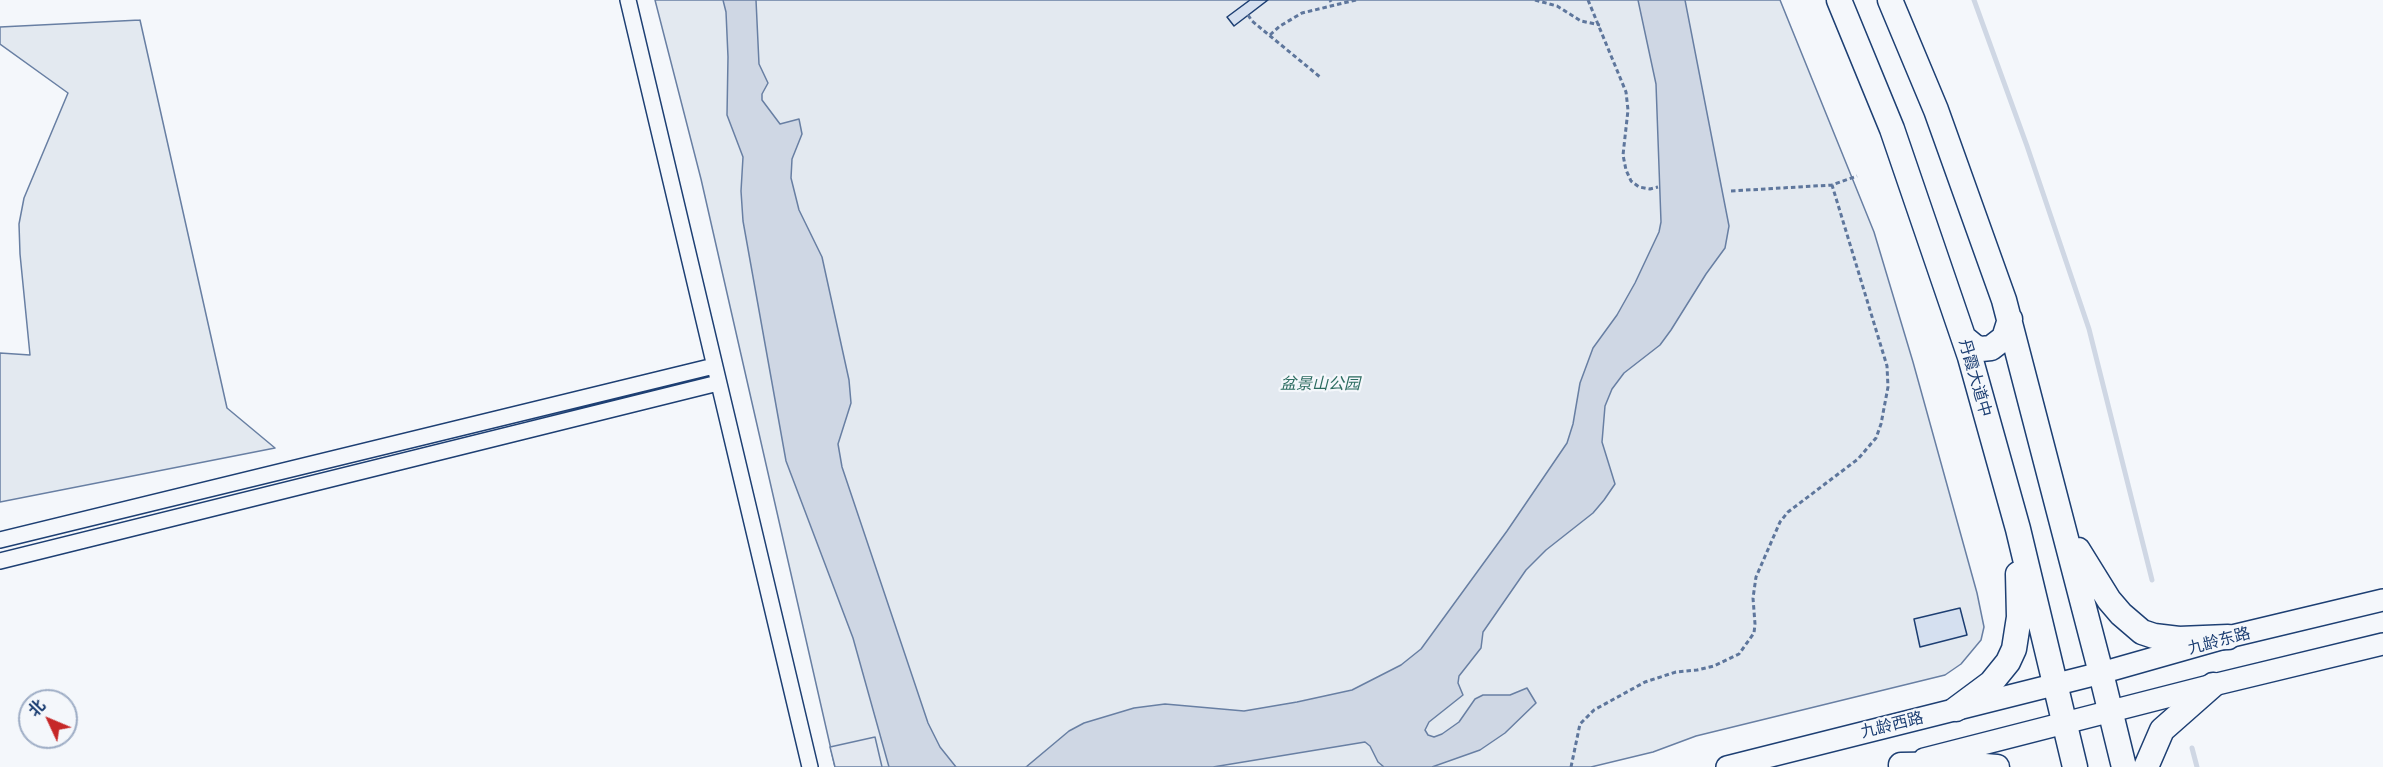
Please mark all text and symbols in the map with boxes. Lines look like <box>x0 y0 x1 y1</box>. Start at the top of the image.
street label: 丹霞大道中 <box>1955 337 1995 419</box>
park label: 盆景山公园 <box>1280 374 1360 394</box>
street label: 九龄东路 <box>2186 623 2252 659</box>
north arrow <box>18 689 78 749</box>
text: 北 <box>23 694 49 721</box>
street label: 九龄西路 <box>1859 708 1925 742</box>

